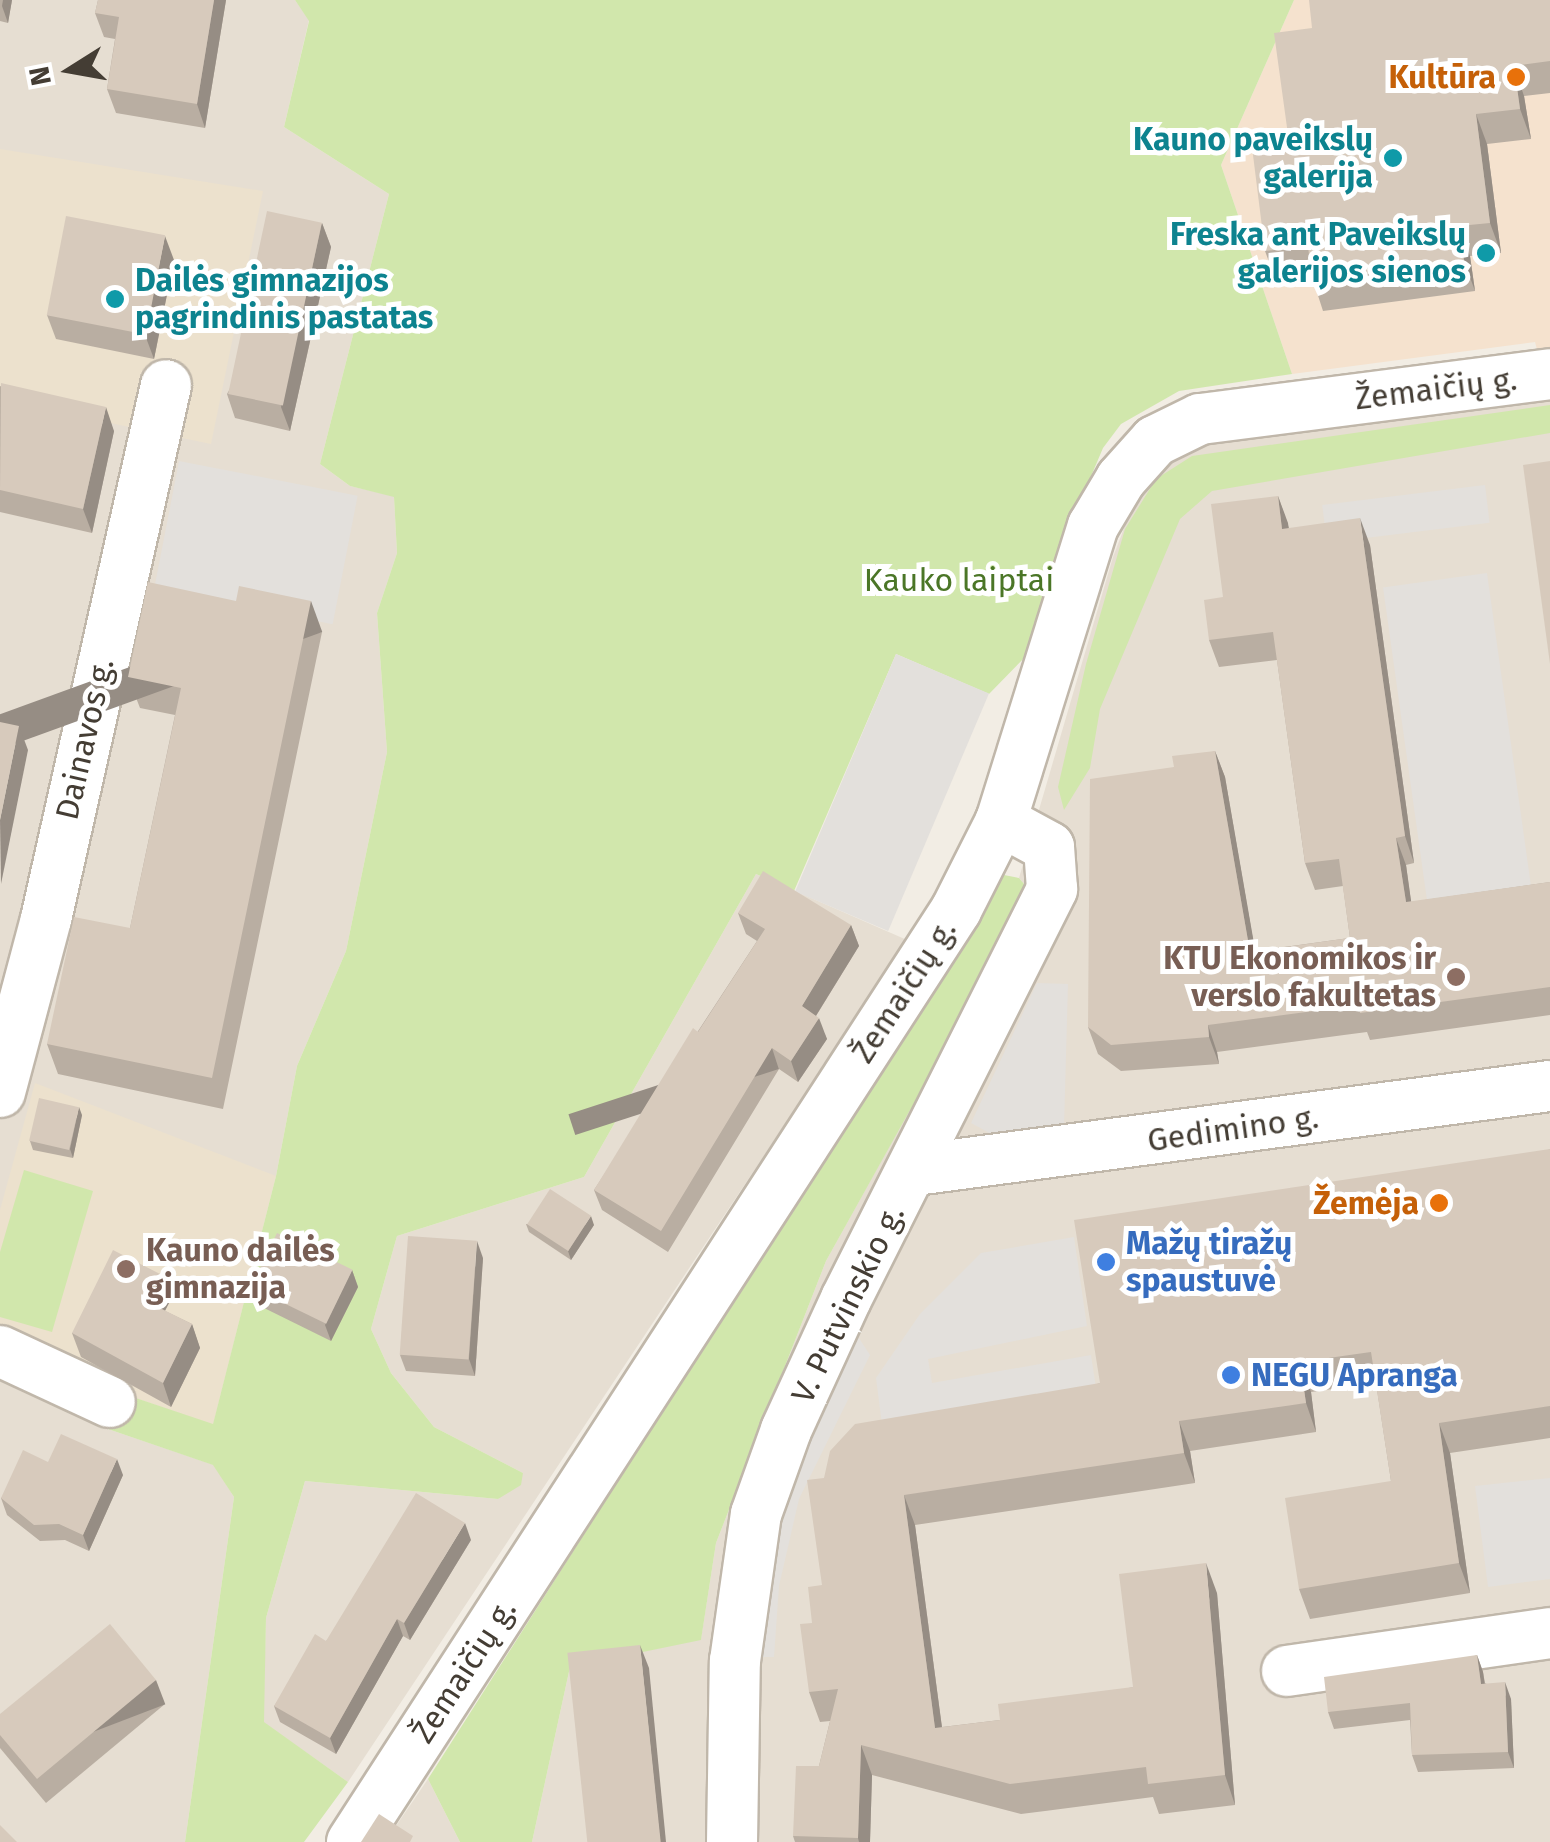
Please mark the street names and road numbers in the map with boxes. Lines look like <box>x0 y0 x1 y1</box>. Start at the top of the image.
street label: Žemaičių g. <box>1353 360 1519 418</box>
street label: Dainavos g. <box>48 655 122 823</box>
street label: Žemaičių g. <box>843 912 965 1070</box>
street label: Gedimino g. <box>1145 1098 1321 1160</box>
street label: V. Putvinskio g. <box>784 1199 912 1409</box>
street label: Žemaičių g. <box>403 1592 525 1750</box>

